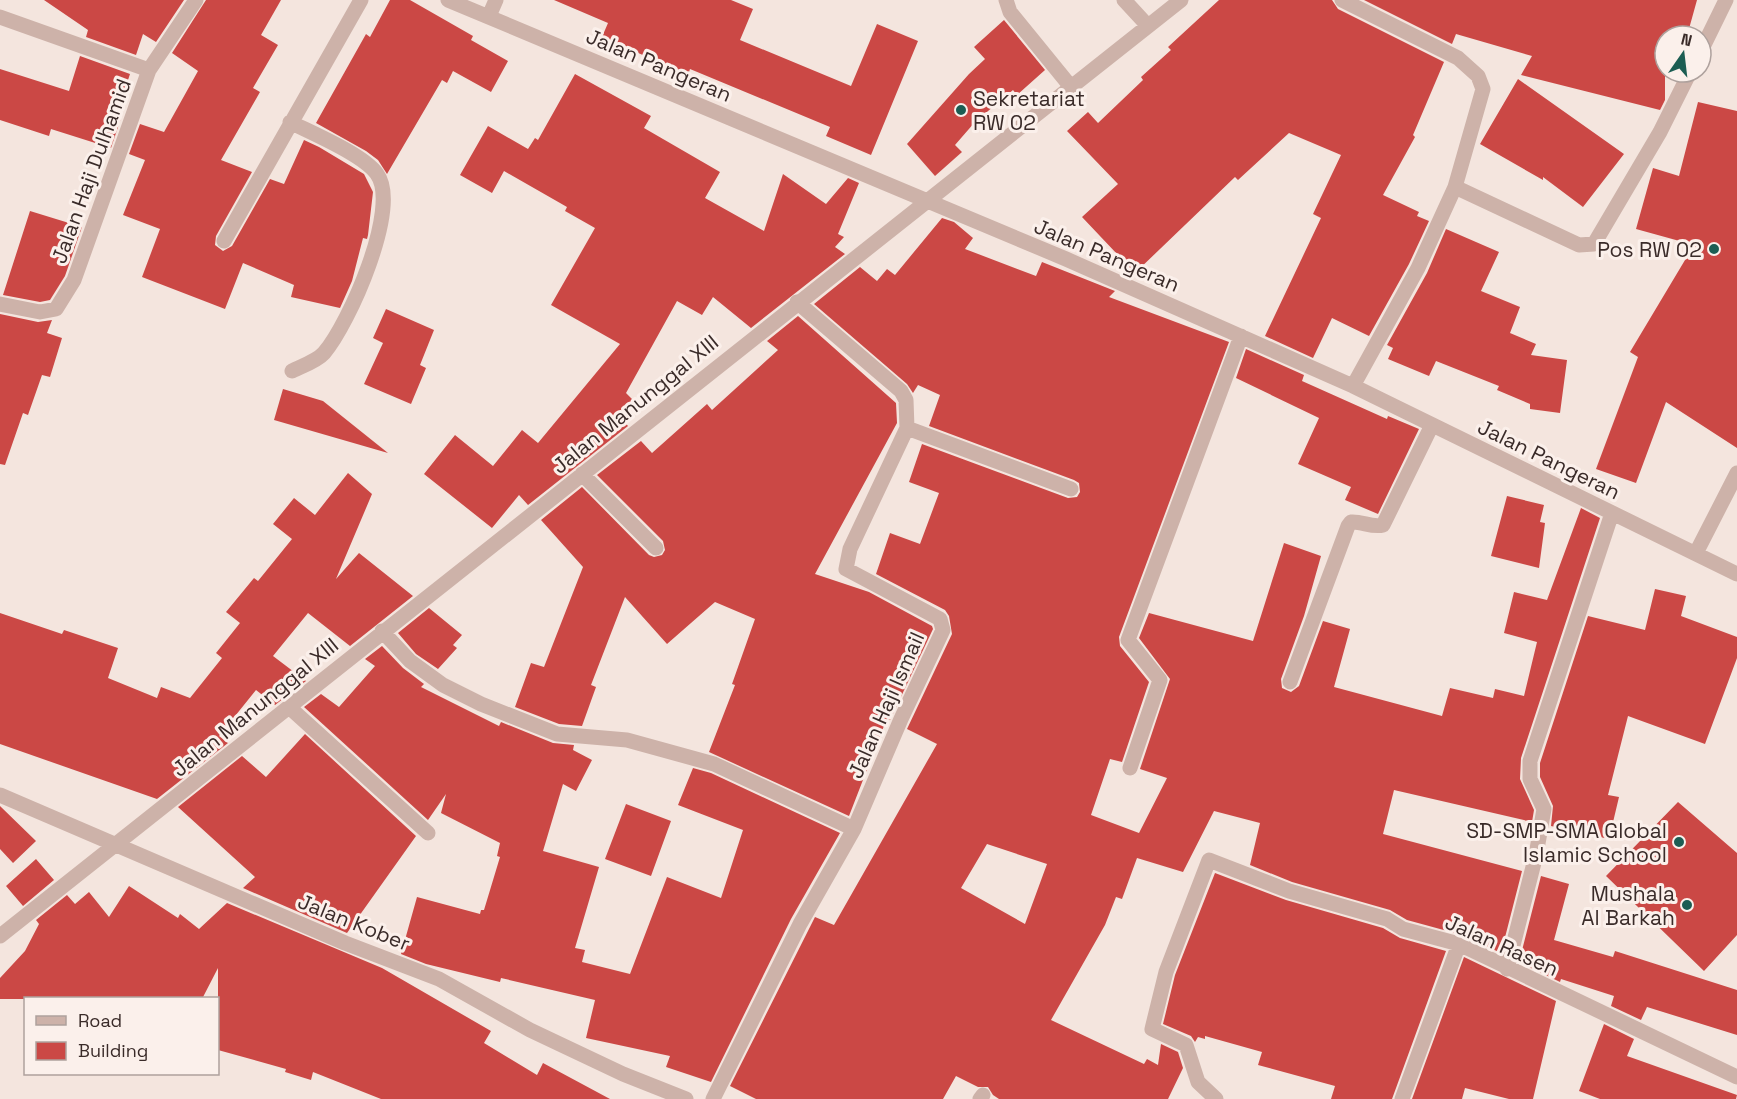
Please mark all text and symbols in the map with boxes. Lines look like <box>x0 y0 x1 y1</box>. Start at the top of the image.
street label: Jalan Pangeran <box>582 22 736 108</box>
north arrow <box>1653 24 1713 84</box>
text: N <box>1679 28 1694 51</box>
street label: Jalan Haji Dulhamid <box>45 75 137 267</box>
place label: Sekretariat RW 02 <box>973 85 1085 136</box>
marker: Sekretariat RW 02 <box>954 103 968 117</box>
street label: Jalan Pangeran <box>1030 212 1184 298</box>
place label: Pos RW 02 <box>1597 236 1702 263</box>
marker: Pos RW 02 <box>1707 242 1721 256</box>
street label: Jalan Manunggal XIII <box>546 329 724 479</box>
street label: Jalan Pangeran <box>1473 413 1625 505</box>
street label: Jalan Haji Ismail <box>842 627 930 783</box>
street label: Jalan Manunggal XIII <box>166 632 344 782</box>
place label: SD-SMP-SMA Global Islamic School <box>1466 817 1667 868</box>
marker: SD-SMP-SMA Global Islamic School <box>1672 835 1686 849</box>
place label: Mushala Al Barkah <box>1581 880 1675 931</box>
street label: Jalan Kober <box>294 887 414 957</box>
marker: Mushala Al Barkah <box>1680 898 1694 912</box>
street label: Jalan Rasen <box>1441 908 1563 982</box>
legend <box>24 997 219 1075</box>
text: Road <box>78 1009 122 1032</box>
text: Building <box>78 1039 148 1062</box>

